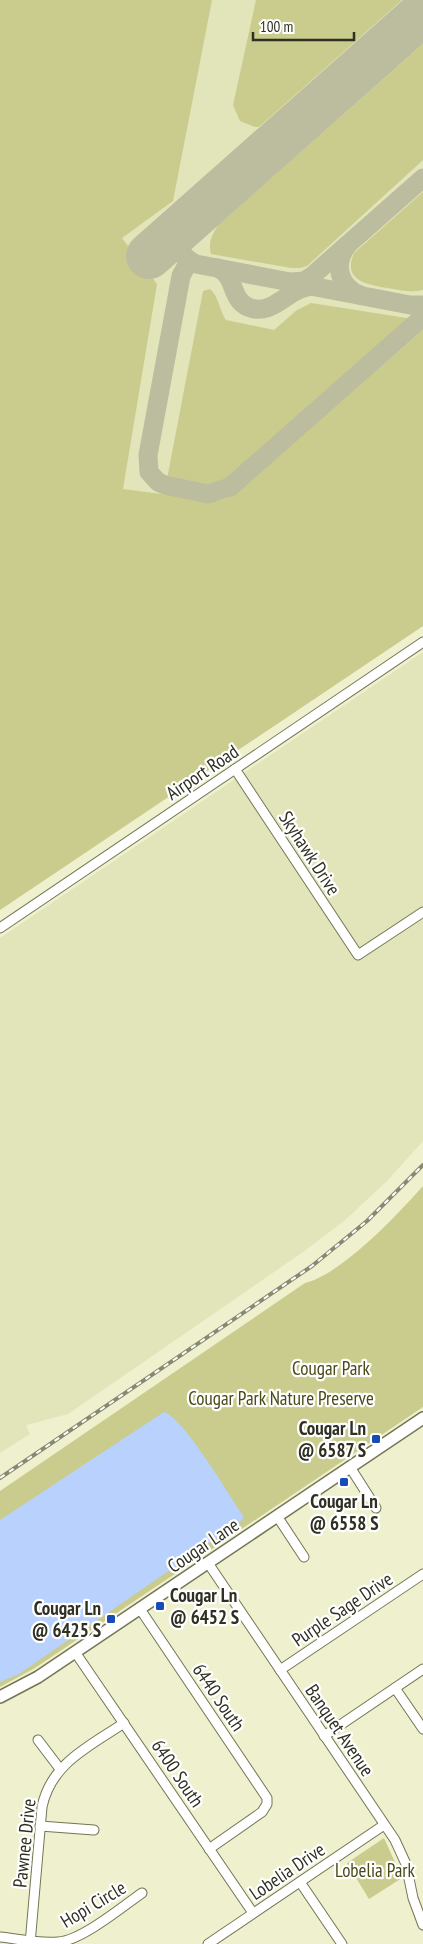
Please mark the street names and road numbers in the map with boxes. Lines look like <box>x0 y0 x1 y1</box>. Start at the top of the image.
street label: Airport Road <box>161 739 243 805</box>
street label: Skyhawk Drive <box>274 807 346 900</box>
street label: Cougar Lane <box>163 1512 243 1578</box>
street label: Purple Sage Drive <box>287 1566 397 1651</box>
street label: 6440 South <box>188 1659 250 1735</box>
street label: Banquet Avenue <box>300 1679 380 1781</box>
street label: 6400 South <box>147 1735 209 1811</box>
street label: Pawnee Drive <box>7 1797 41 1889</box>
street label: Lobelia Drive <box>245 1837 330 1905</box>
street label: Hopi Circle <box>56 1875 130 1933</box>

